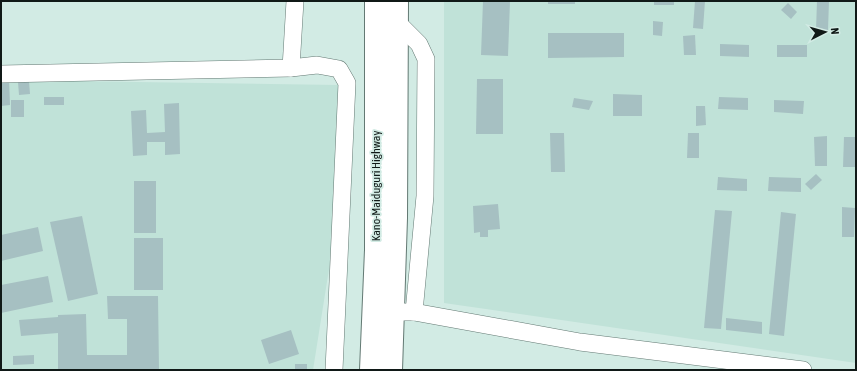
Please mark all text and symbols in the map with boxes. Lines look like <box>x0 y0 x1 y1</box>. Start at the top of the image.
north arrow <box>805 12 845 52</box>
text: N <box>829 27 841 35</box>
street label: Kano-Maiduguri Highway <box>369 131 383 241</box>

